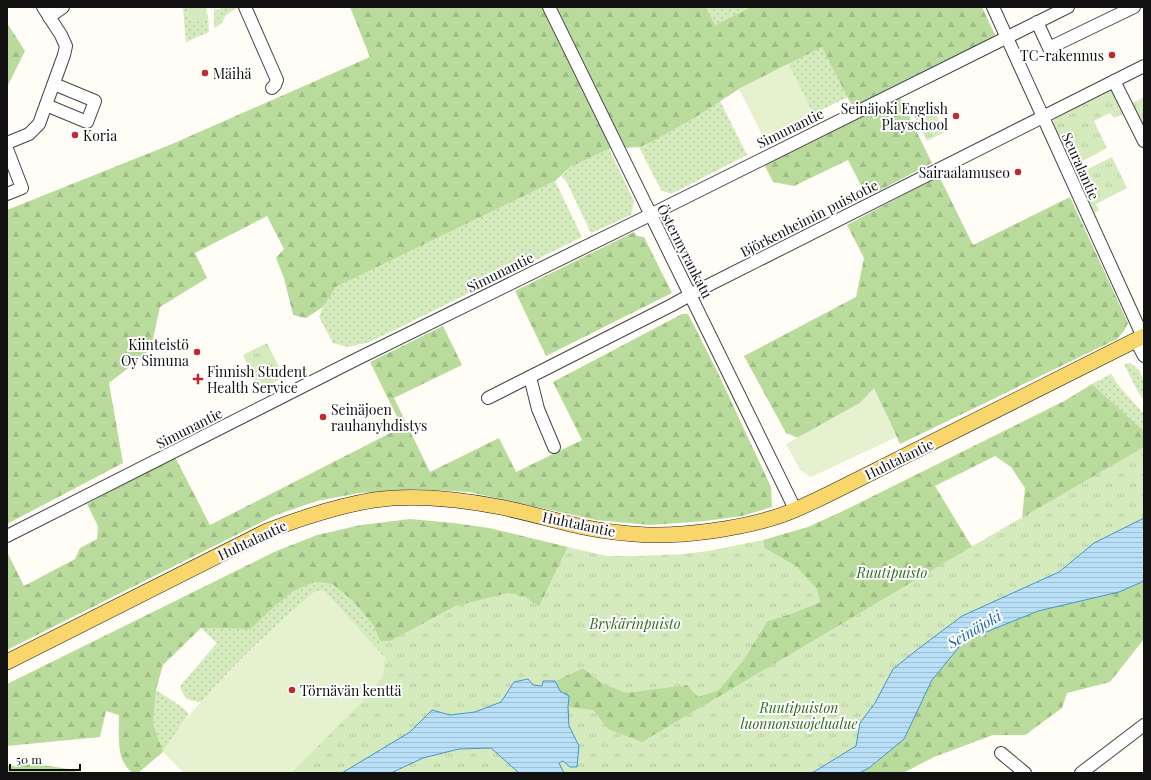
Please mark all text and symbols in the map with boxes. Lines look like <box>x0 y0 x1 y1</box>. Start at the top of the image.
place label: TC-rakennus <box>1020 46 1104 65</box>
marker: TC-rakennus <box>1107 50 1117 60</box>
place label: Mäihä <box>213 64 251 83</box>
marker: Mäihä <box>200 68 210 78</box>
place label: Seinäjoki English Playschool <box>841 99 949 134</box>
street label: Simunantie <box>753 104 827 152</box>
marker: Seinäjoki English Playschool <box>951 111 961 121</box>
place label: Koria <box>83 126 117 145</box>
street label: Seuralantie <box>1058 129 1104 203</box>
marker: Koria <box>70 130 80 140</box>
place label: Sairaalamuseo <box>919 163 1010 182</box>
marker: Sairaalamuseo <box>1013 167 1023 177</box>
street label: Björkenheimin puistotie <box>737 175 881 261</box>
street label: Östermyrankatu <box>653 201 717 301</box>
street label: Simunantie <box>463 248 537 296</box>
place label: Kiinteistö Oy Simuna <box>121 335 189 370</box>
marker: Kiinteistö Oy Simuna <box>192 347 202 357</box>
place label: Finnish Student Health Service <box>207 362 308 397</box>
marker: Finnish Student Health Service <box>192 373 204 385</box>
place label: Seinäjoen rauhanyhdistys <box>331 400 427 435</box>
street label: Simunantie <box>153 403 225 453</box>
marker: Seinäjoen rauhanyhdistys <box>318 412 328 422</box>
street label: Huhtalantie <box>861 434 937 484</box>
street label: Huhtalantie <box>541 507 617 541</box>
street label: Huhtalantie <box>214 516 290 564</box>
park label: Ruutipuisto <box>856 563 928 582</box>
water label: Seinäjoki <box>942 605 1005 653</box>
park label: Brykärinpuisto <box>588 614 681 633</box>
place label: Törnävän kenttä <box>300 681 402 700</box>
marker: Törnävän kenttä <box>287 685 297 695</box>
park label: Ruutipuiston luonnonsuojelualue <box>741 698 857 733</box>
scale bar <box>10 746 80 772</box>
text: 50 m <box>16 751 42 767</box>

